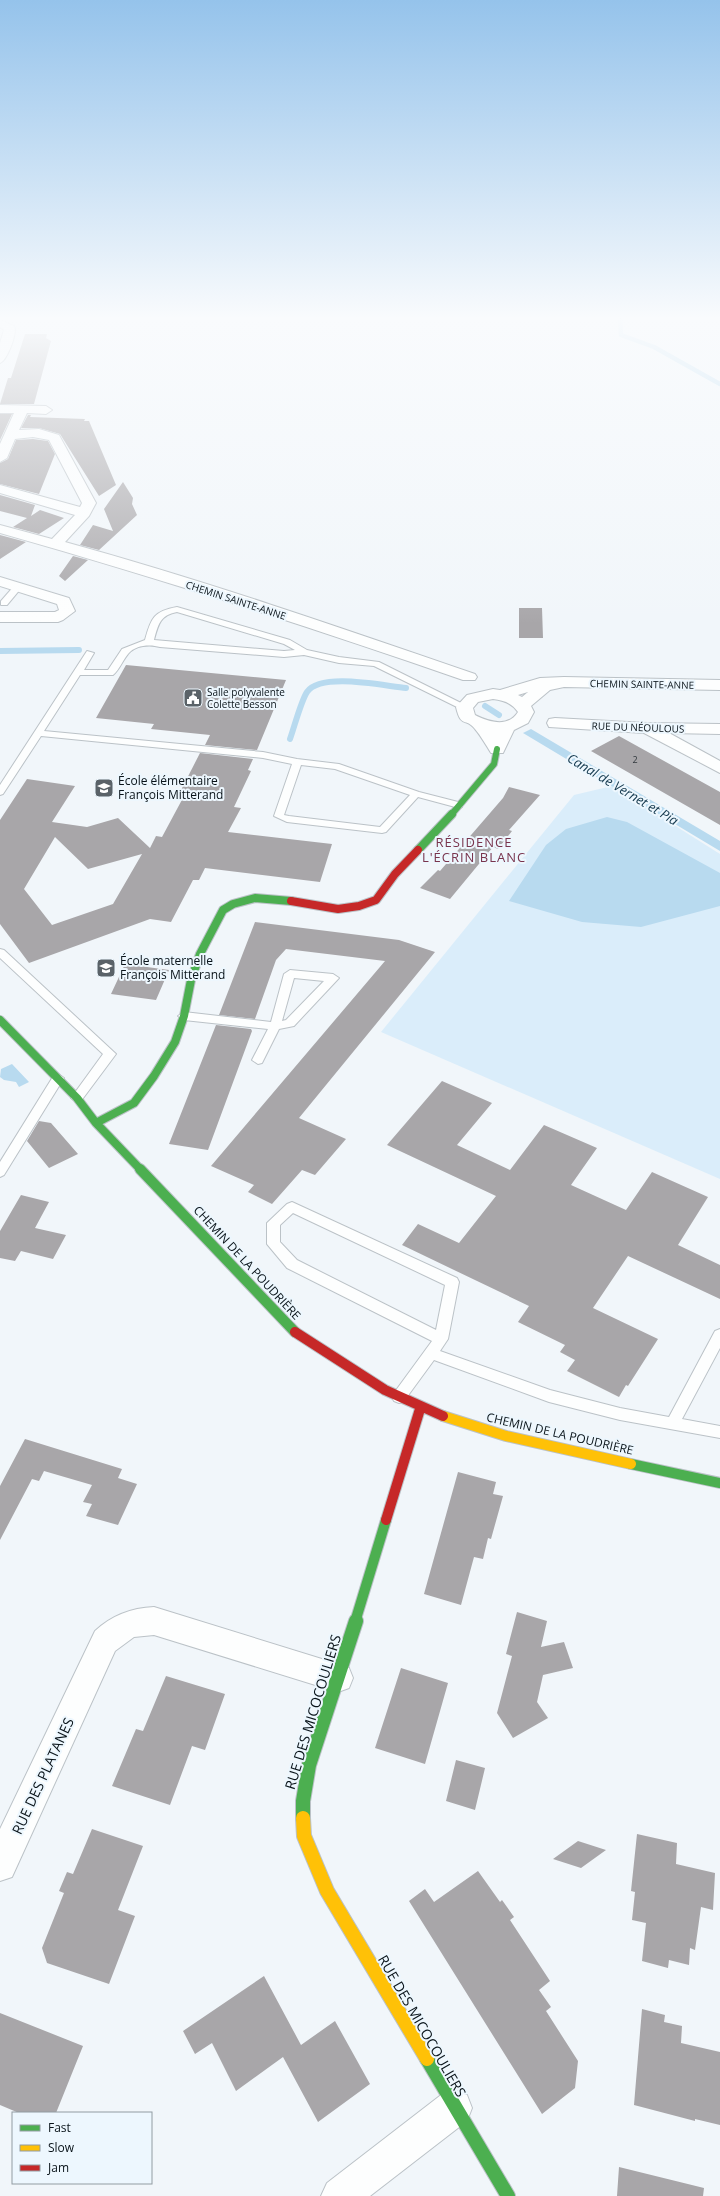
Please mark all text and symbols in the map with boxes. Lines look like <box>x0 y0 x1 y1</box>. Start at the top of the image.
street label: CHEMIN SAINTE-ANNE <box>184 577 288 623</box>
street label: CHEMIN SAINTE-ANNE <box>590 676 694 692</box>
place label: Salle polyvalente Colette Besson <box>207 685 285 711</box>
public building icon: Salle polyvalente Colette Besson <box>182 687 204 709</box>
street label: RUE DU NÉOULOUS <box>591 718 685 736</box>
water label: Canal de Vernet et Pia <box>564 749 682 830</box>
house number: 2 <box>632 753 638 766</box>
place label: École élémentaire François Mitterand <box>118 772 223 803</box>
school or university icon: École élémentaire François Mitterand <box>93 777 115 799</box>
district label: RÉSIDENCE L'ÉCRIN BLANC <box>422 833 526 866</box>
place label: École maternelle François Mitterand <box>120 952 225 983</box>
school or university icon: École maternelle François Mitterand <box>95 957 117 979</box>
street label: CHEMIN DE LA POUDRIÈRE <box>190 1202 305 1323</box>
street label: CHEMIN DE LA POUDRIÈRE <box>485 1408 635 1459</box>
street label: RUE DES MICOCOULIERS <box>280 1632 345 1792</box>
street label: RUE DES PLATANES <box>7 1714 78 1837</box>
street label: RUE DES MICOCOULIERS <box>374 1951 471 2100</box>
legend <box>12 2112 152 2184</box>
text: Fast <box>48 2119 71 2136</box>
text: Slow <box>48 2139 75 2156</box>
text: Jam <box>47 2159 69 2176</box>

